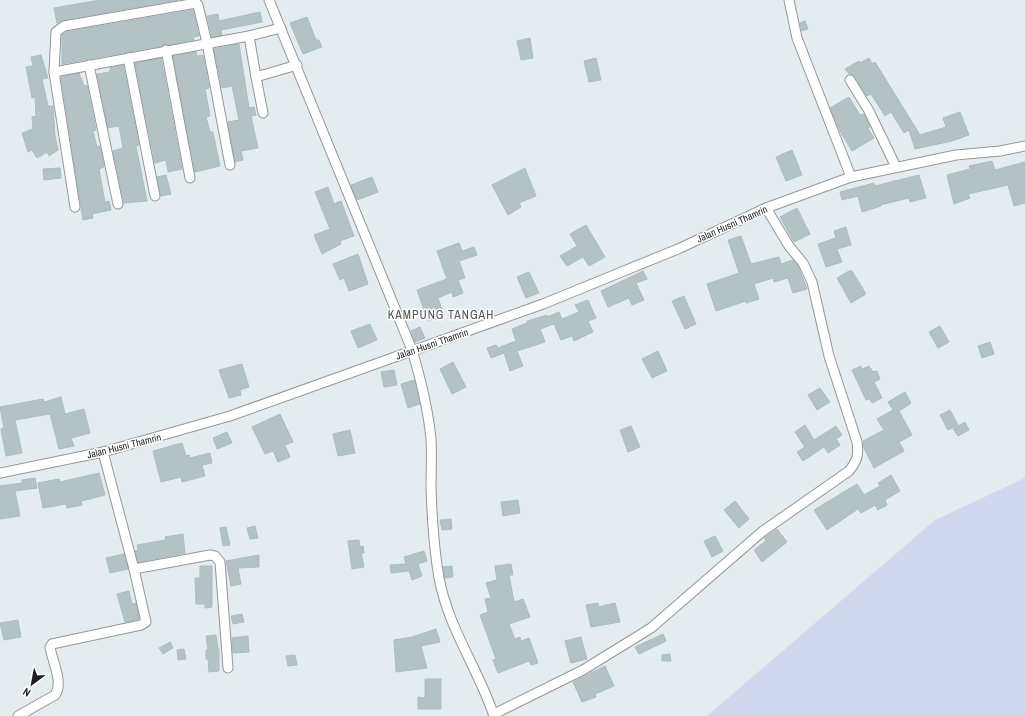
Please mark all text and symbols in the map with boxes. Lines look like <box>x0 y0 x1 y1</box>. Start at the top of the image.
street label: Jalan Husni Thamrin <box>695 203 769 245</box>
district label: KAMPUNG TANGAH <box>388 307 494 323</box>
street label: Jalan Husni Thamrin <box>394 325 470 363</box>
street label: Jalan Husni Thamrin <box>86 431 162 461</box>
north arrow <box>12 664 52 704</box>
text: N <box>20 685 33 700</box>

